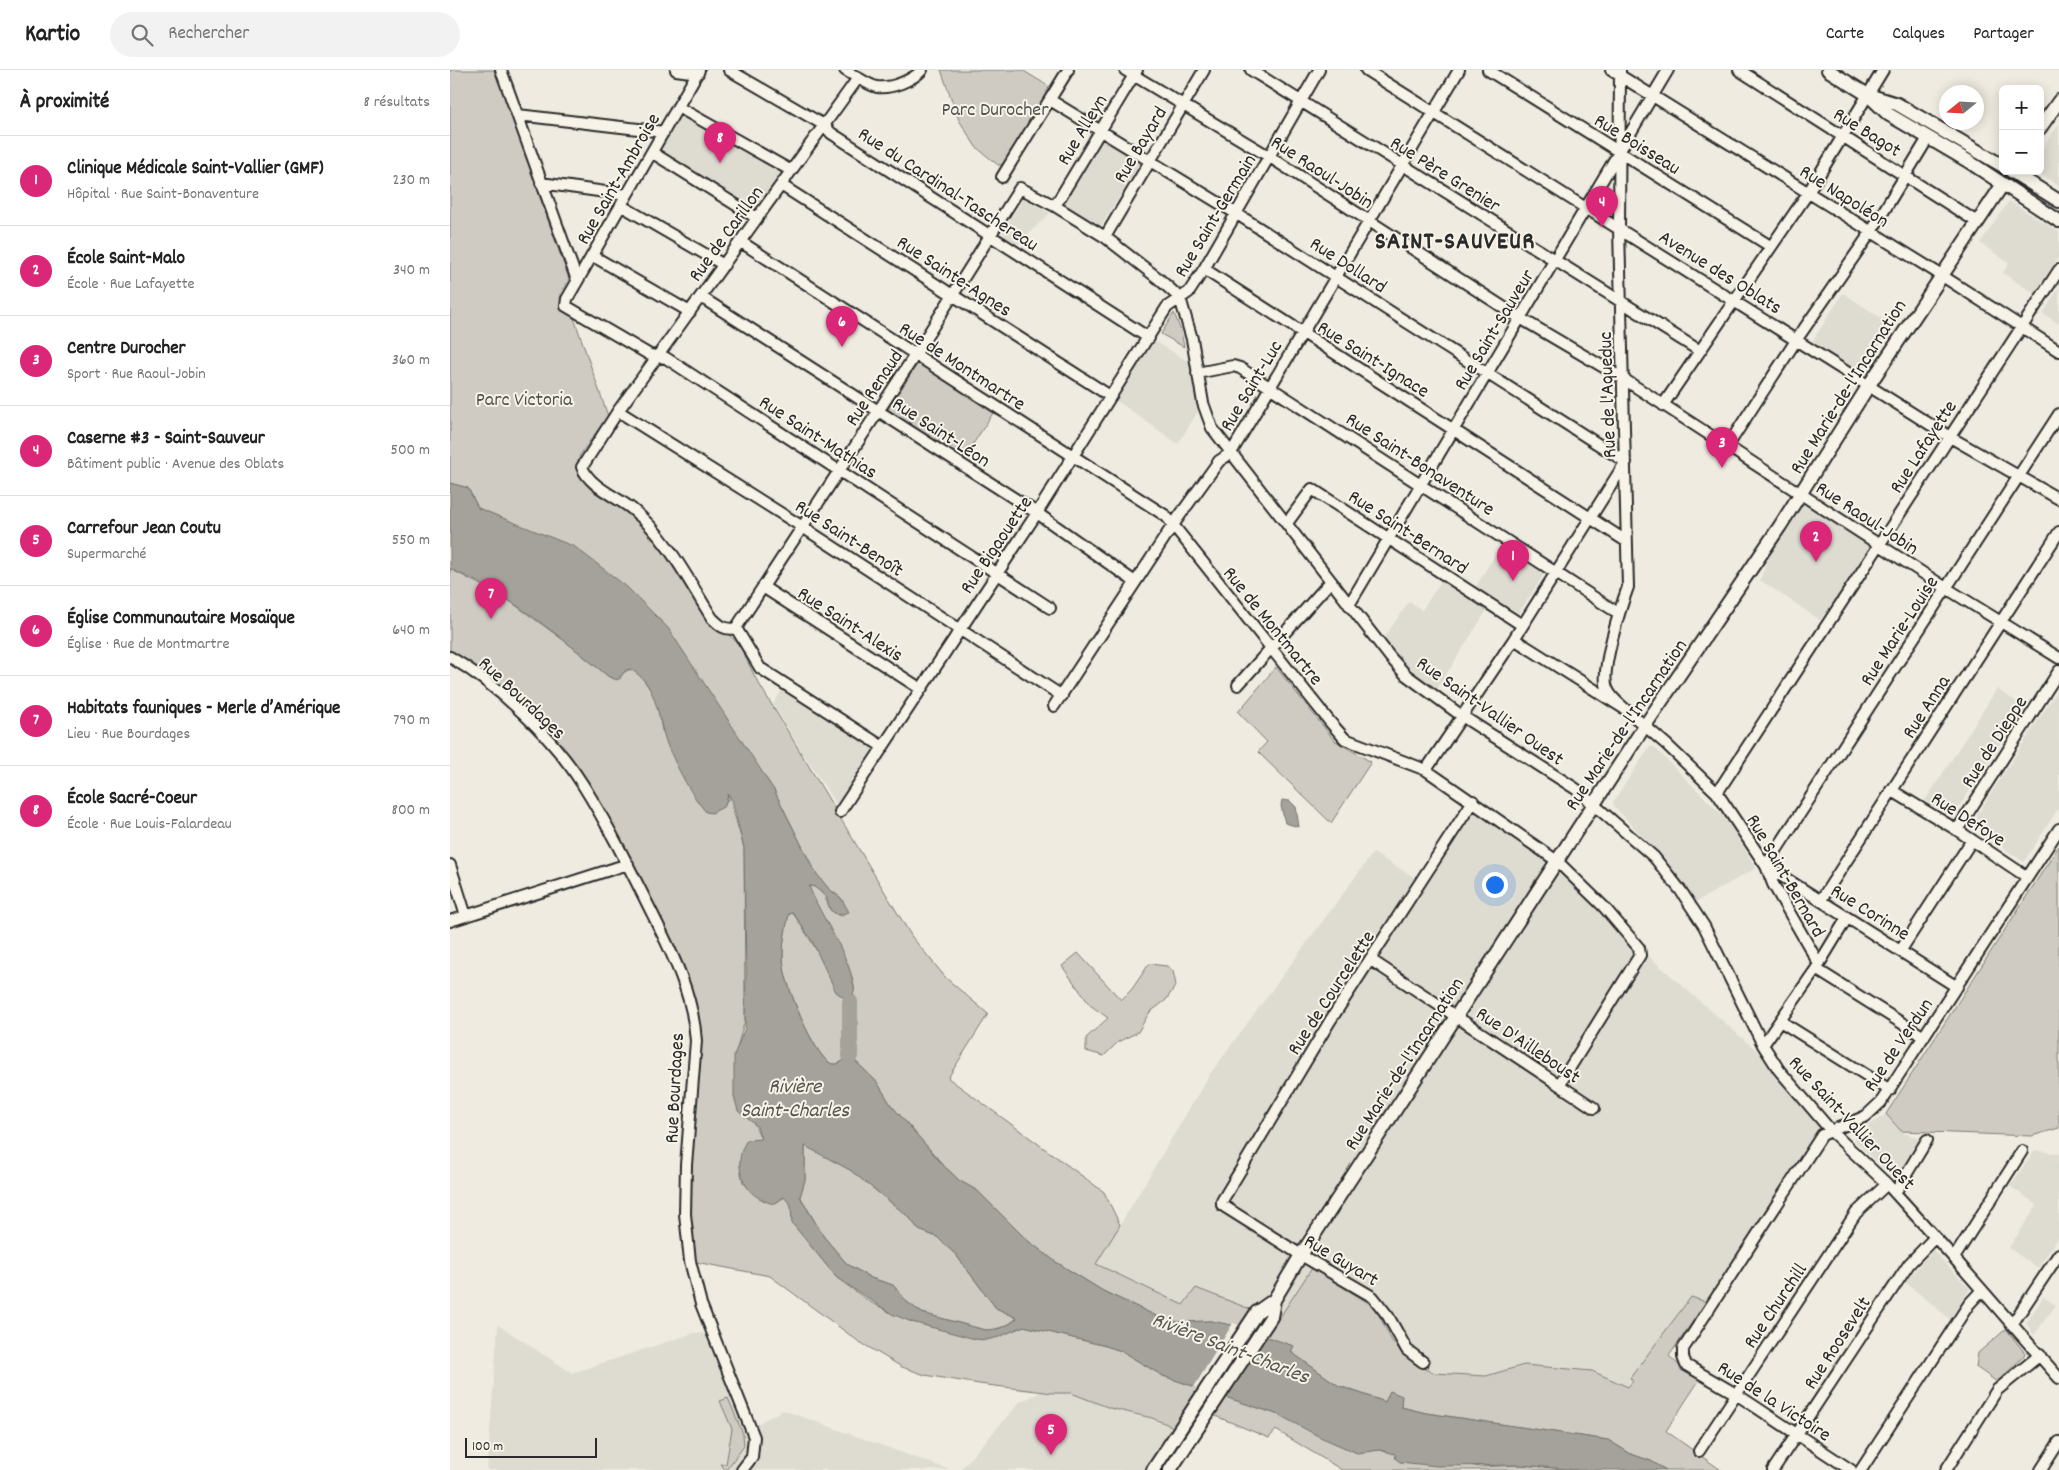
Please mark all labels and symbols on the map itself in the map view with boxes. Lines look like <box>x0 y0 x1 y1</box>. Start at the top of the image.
north arrow <box>1939 85 1984 130</box>
street label: Rue Alleyn <box>1051 90 1116 171</box>
park label: Parc Durocher <box>941 97 1049 125</box>
street label: Rue Bayard <box>1108 102 1175 189</box>
street label: Rue Bagot <box>1827 102 1906 165</box>
street label: Rue Saint-Ambroise <box>571 108 669 250</box>
street label: Rue Boisseau <box>1588 108 1685 183</box>
pin: 8 <box>704 122 736 163</box>
street label: Rue du Cardinal-Taschereau <box>852 122 1043 260</box>
street label: Rue Raoul-Jobin <box>1264 130 1378 217</box>
street label: Rue Père Grenier <box>1384 130 1506 221</box>
street label: Rue Saint-Germain <box>1169 150 1264 284</box>
street label: Rue Napoléon <box>1793 159 1894 236</box>
street label: Rue de Carillon <box>683 181 772 288</box>
pin: 4 <box>1586 186 1618 227</box>
street label: Avenue des Oblats <box>1652 224 1786 323</box>
district label: SAINT-SAUVEUR <box>1375 225 1535 261</box>
street label: Rue Sainte-Agnes <box>890 230 1016 325</box>
street label: Rue Dollard <box>1303 231 1391 302</box>
street label: Rue Saint-Sauveur <box>1448 264 1543 396</box>
street label: Rue Marie-de-l'Incarnation <box>1784 295 1915 480</box>
pin: 6 <box>826 306 858 347</box>
street label: Rue Saint-Ignace <box>1311 315 1434 406</box>
street label: Rue de Montmartre <box>893 316 1030 419</box>
street label: Rue de l'Aqueduc <box>1593 331 1625 459</box>
street label: Rue Saint-Luc <box>1214 336 1291 437</box>
street label: Rue Renaud <box>840 345 911 433</box>
park label: Parc Victoria <box>476 387 573 415</box>
street label: Rue Saint-Mathias <box>753 390 882 487</box>
street label: Rue Saint-Léon <box>886 391 995 476</box>
street label: Rue Lafayette <box>1884 395 1965 500</box>
street label: Rue Saint-Bonaventure <box>1339 407 1500 524</box>
pin: 3 <box>1706 427 1738 468</box>
street label: Rue Raoul-Jobin <box>1809 476 1923 563</box>
street label: Rue Saint-Bernard <box>1342 484 1473 583</box>
street label: Rue Bigaouette <box>954 491 1041 600</box>
street label: Rue Saint-Benoît <box>789 494 908 585</box>
pin: 2 <box>1800 521 1832 562</box>
pin: 1 <box>1497 540 1529 581</box>
street label: Rue de Montmartre <box>1215 561 1329 693</box>
street label: Rue Marie-Louise <box>1854 571 1947 692</box>
pin: 7 <box>475 578 507 619</box>
street label: Rue Saint-Alexis <box>791 581 908 670</box>
street label: Rue Marie-de-l'Incarnation <box>1560 634 1695 817</box>
street label: Rue Bourdages <box>471 651 571 747</box>
street label: Rue Saint-Vallier Ouest <box>1410 651 1569 774</box>
street label: Rue Anna <box>1897 670 1959 745</box>
street label: Rue de Dieppe <box>1955 691 2036 794</box>
street label: Rue Defoye <box>1925 786 2010 855</box>
street label: Rue Saint-Bernard <box>1738 810 1831 943</box>
your location <box>1482 872 1508 898</box>
street label: Rue Corinne <box>1824 878 1915 949</box>
street label: Rue de Courcelette <box>1282 926 1383 1061</box>
street label: Rue Marie-de-l'Incarnation <box>1339 973 1472 1157</box>
street label: Rue de Verdun <box>1858 993 1941 1098</box>
street label: Rue D'Ailleboust <box>1469 1001 1585 1092</box>
street label: Rue Bourdages <box>659 1032 693 1144</box>
street label: Rue Saint-Vallier Ouest <box>1781 1051 1921 1197</box>
water label: Rivière Saint-Charles <box>741 1073 850 1127</box>
street label: Rue Guyart <box>1298 1228 1383 1295</box>
street label: Rue Churchill <box>1738 1258 1815 1355</box>
street label: Rue Roosevelt <box>1798 1292 1879 1396</box>
water label: Rivière Saint-Charles <box>1147 1306 1314 1394</box>
street label: Rue de la Victoire <box>1711 1355 1836 1450</box>
pin: 5 <box>1035 1414 1067 1455</box>
scale bar <box>465 1435 598 1458</box>

